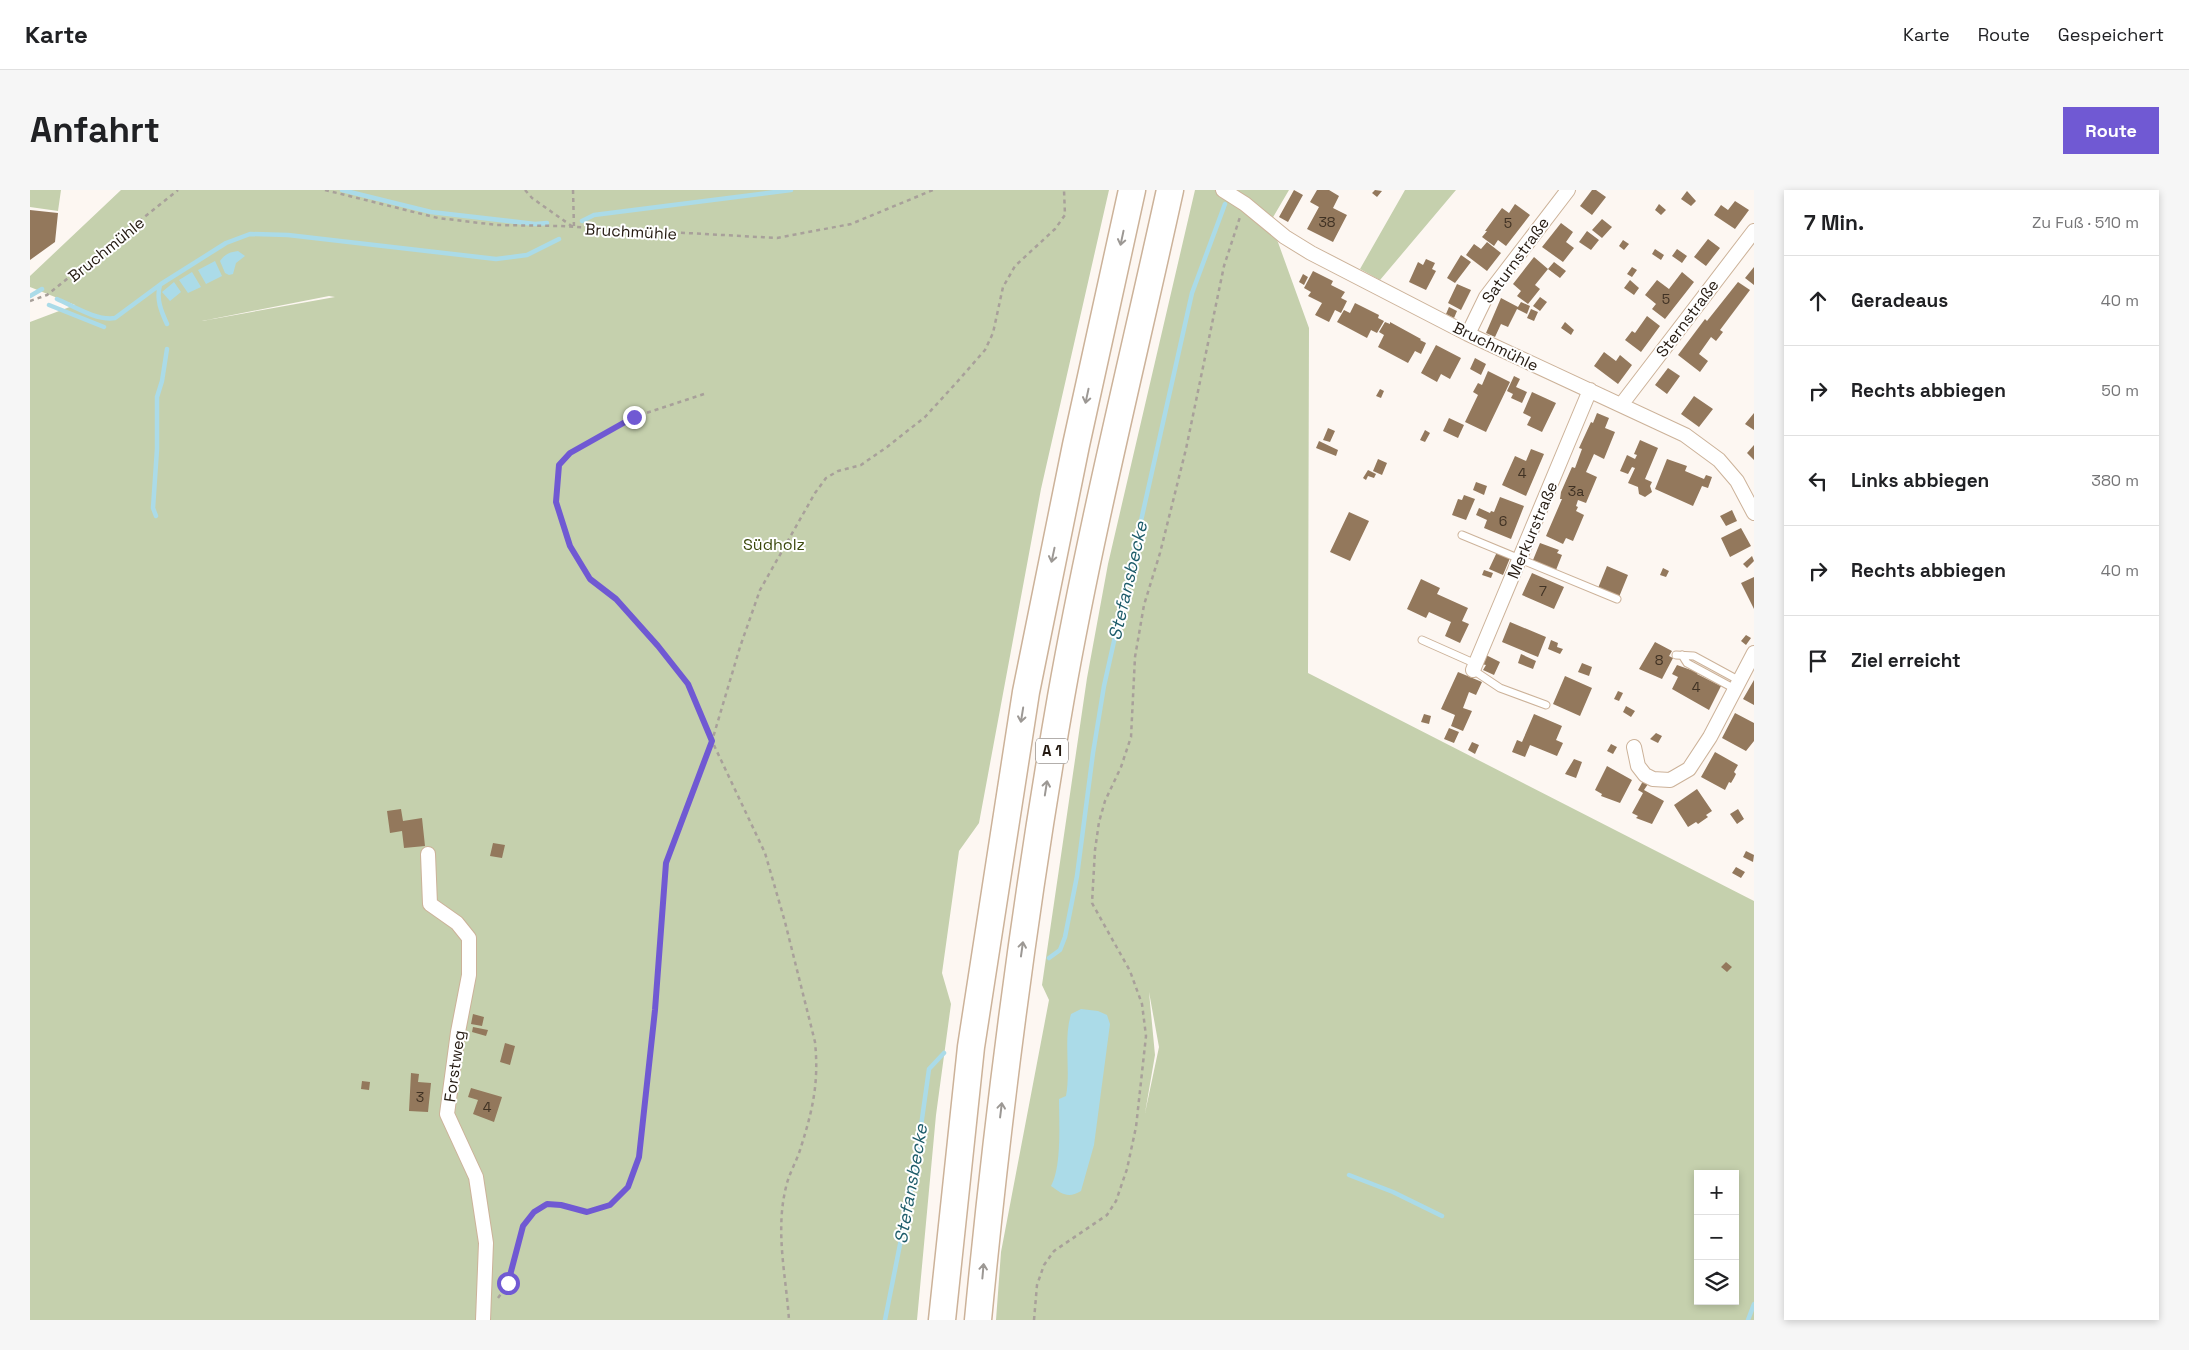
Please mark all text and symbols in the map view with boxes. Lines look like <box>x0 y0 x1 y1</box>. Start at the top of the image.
text: Karte <box>25 19 88 50</box>
text: Karte <box>1903 23 1950 46</box>
text: Route <box>1978 23 2030 46</box>
text: Gespeichert <box>2058 23 2164 46</box>
button: Route <box>2063 107 2159 154</box>
text: Anfahrt <box>30 108 160 152</box>
text: 7 Min. <box>1804 209 1864 236</box>
street label: Bruchmühle <box>64 212 149 287</box>
text: Zu Fuß · 510 m <box>2032 212 2139 233</box>
house number: 38 <box>1318 213 1336 231</box>
street label: Saturnstraße <box>1477 213 1554 308</box>
house number: 5 <box>1504 214 1512 232</box>
street label: Bruchmühle <box>584 219 678 244</box>
one-way arrow <box>1116 229 1126 245</box>
street label: Sternstraße <box>1651 275 1724 361</box>
icon: ahead <box>1804 287 1832 315</box>
text: Geradeaus <box>1851 288 1948 313</box>
house number: 5 <box>1662 290 1670 308</box>
text: 40 m <box>2101 290 2139 311</box>
street label: Bruchmühle <box>1450 317 1542 376</box>
icon: right <box>1804 377 1832 405</box>
text: Rechts abbiegen <box>1851 378 2006 403</box>
text: 50 m <box>2101 380 2139 401</box>
one-way arrow <box>1082 388 1091 404</box>
route end <box>623 406 646 429</box>
house number: 4 <box>1518 464 1527 482</box>
icon: left <box>1804 467 1832 495</box>
text: Links abbiegen <box>1851 468 1989 493</box>
text: 380 m <box>2091 470 2139 491</box>
street label: Merkurstraße <box>1503 478 1562 582</box>
house number: 3a <box>1568 482 1584 500</box>
house number: 6 <box>1499 512 1507 530</box>
water label: Stefansbecke <box>1103 518 1153 642</box>
park label: Südholz <box>743 534 805 555</box>
one-way arrow <box>1048 547 1057 563</box>
icon: right <box>1804 557 1832 585</box>
text: Rechts abbiegen <box>1851 558 2006 583</box>
text: 40 m <box>2101 560 2139 581</box>
house number: 7 <box>1539 582 1547 600</box>
icon: arrive <box>1804 647 1832 675</box>
text: Ziel erreicht <box>1851 648 1961 673</box>
house number: 8 <box>1655 651 1664 669</box>
house number: 4 <box>1692 678 1701 696</box>
one-way arrow <box>1017 706 1027 722</box>
road number: A 1 <box>1036 738 1068 764</box>
one-way arrow <box>1042 781 1052 797</box>
one-way arrow <box>1018 941 1028 957</box>
street label: Forstweg <box>439 1029 470 1103</box>
house number: 3 <box>416 1088 424 1106</box>
house number: 4 <box>483 1098 492 1116</box>
one-way arrow <box>996 1102 1006 1118</box>
water label: Stefansbecke <box>889 1121 933 1245</box>
map controls <box>1694 1170 1739 1305</box>
button: + <box>1694 1170 1739 1215</box>
button: − <box>1694 1215 1739 1260</box>
button: layers <box>1694 1260 1739 1305</box>
one-way arrow <box>978 1264 987 1280</box>
route start <box>497 1272 520 1295</box>

